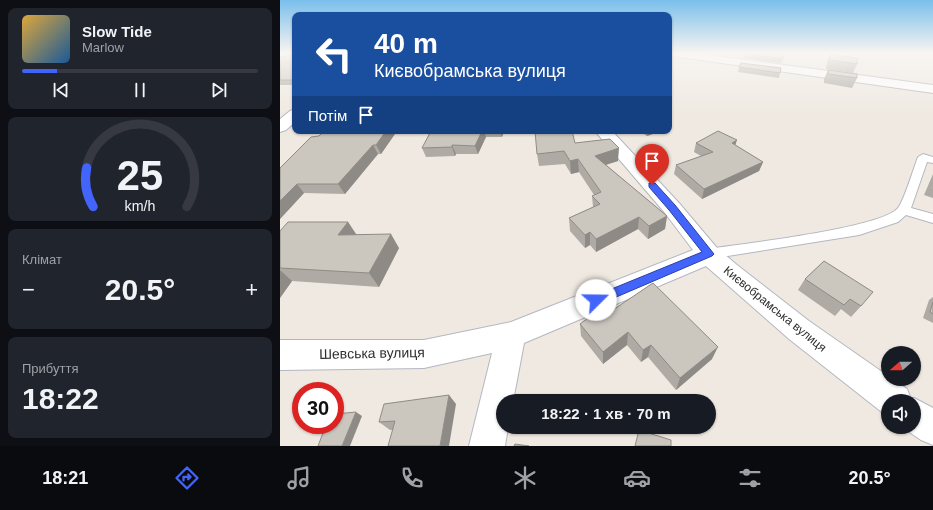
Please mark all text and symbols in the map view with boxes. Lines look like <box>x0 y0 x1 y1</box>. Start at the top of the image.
text: Slow Tide <box>82 23 152 40</box>
icon: left <box>308 28 360 80</box>
text: 40 m <box>374 28 438 59</box>
text: Marlow <box>82 40 124 55</box>
text: Києвобрамська вулиця <box>374 61 566 81</box>
icon: previous <box>50 79 72 101</box>
icon: pause <box>129 79 151 101</box>
icon: next <box>208 79 230 101</box>
icon: arrive <box>355 104 377 126</box>
text: Потім <box>308 107 347 124</box>
pin <box>635 144 669 185</box>
icon: arrive <box>641 150 663 172</box>
text: 25 <box>117 151 163 198</box>
text: km/h <box>125 197 156 213</box>
text: Клімат <box>22 252 62 267</box>
street label: Києвобрамська вулиця <box>721 263 829 355</box>
text: 20.5° <box>105 273 175 306</box>
text: − <box>22 277 35 302</box>
text: + <box>245 277 258 302</box>
position arrow <box>575 279 617 321</box>
street label: Шевська вулиця <box>319 344 425 362</box>
north arrow <box>881 346 921 386</box>
map controls <box>881 346 921 434</box>
text: Прибуття <box>22 361 78 376</box>
text: 18:22 <box>22 382 99 415</box>
speed limit sign: 30 <box>292 382 344 434</box>
button: sound <box>881 394 921 434</box>
text: 18:22 · 1 хв · 70 m <box>541 405 671 422</box>
icon: directions <box>173 464 201 492</box>
icon: music <box>285 464 313 492</box>
icon: phone <box>398 464 426 492</box>
icon: climate <box>511 464 539 492</box>
icon: car <box>623 464 651 492</box>
icon: filters <box>736 464 764 492</box>
text: 18:21 <box>42 468 88 488</box>
text: 20.5° <box>848 468 891 488</box>

